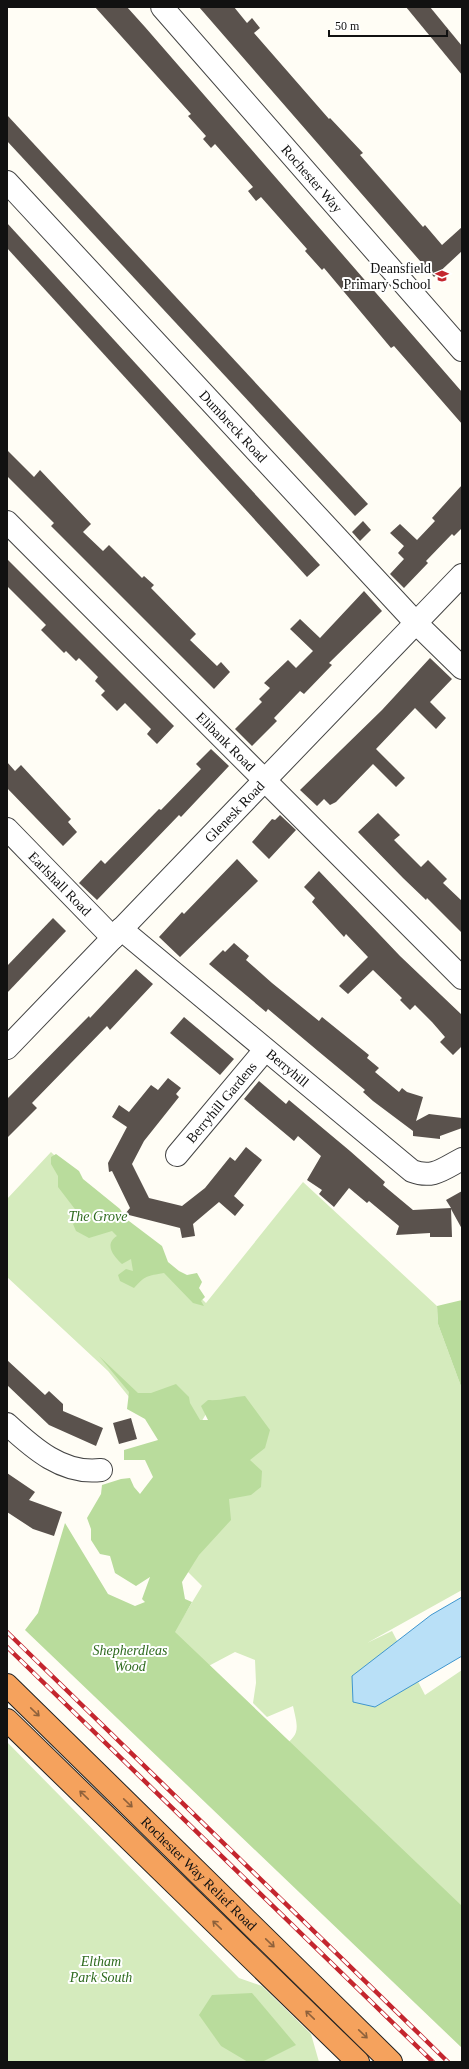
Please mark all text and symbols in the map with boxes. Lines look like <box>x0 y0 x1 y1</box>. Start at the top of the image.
scale bar <box>329 12 447 38</box>
text: 50 m <box>335 19 360 33</box>
street label: Rochester Way <box>279 142 346 215</box>
place label: Deansfield Primary School <box>344 261 431 292</box>
school or university icon: Deansfield Primary School <box>434 268 450 284</box>
street label: Dumbreck Road <box>197 387 270 465</box>
street label: Elibank Road <box>194 709 258 774</box>
street label: Glenesk Road <box>202 778 267 845</box>
street label: Earlshall Road <box>26 849 94 918</box>
street label: Berryhill <box>264 1046 312 1090</box>
street label: Berryhill Gardens <box>183 1059 259 1146</box>
park label: The Grove <box>69 1209 127 1224</box>
park label: Shepherdleas Wood <box>93 1643 168 1674</box>
one-way arrow <box>30 1707 40 1717</box>
one-way arrow <box>79 1790 89 1800</box>
one-way arrow <box>123 1798 133 1808</box>
street label: Rochester Way Relief Road <box>138 1814 260 1933</box>
one-way arrow <box>212 1920 222 1929</box>
one-way arrow <box>265 1938 275 1948</box>
park label: Eltham Park South <box>69 1954 132 1985</box>
one-way arrow <box>305 2010 315 2020</box>
one-way arrow <box>358 2029 368 2039</box>

